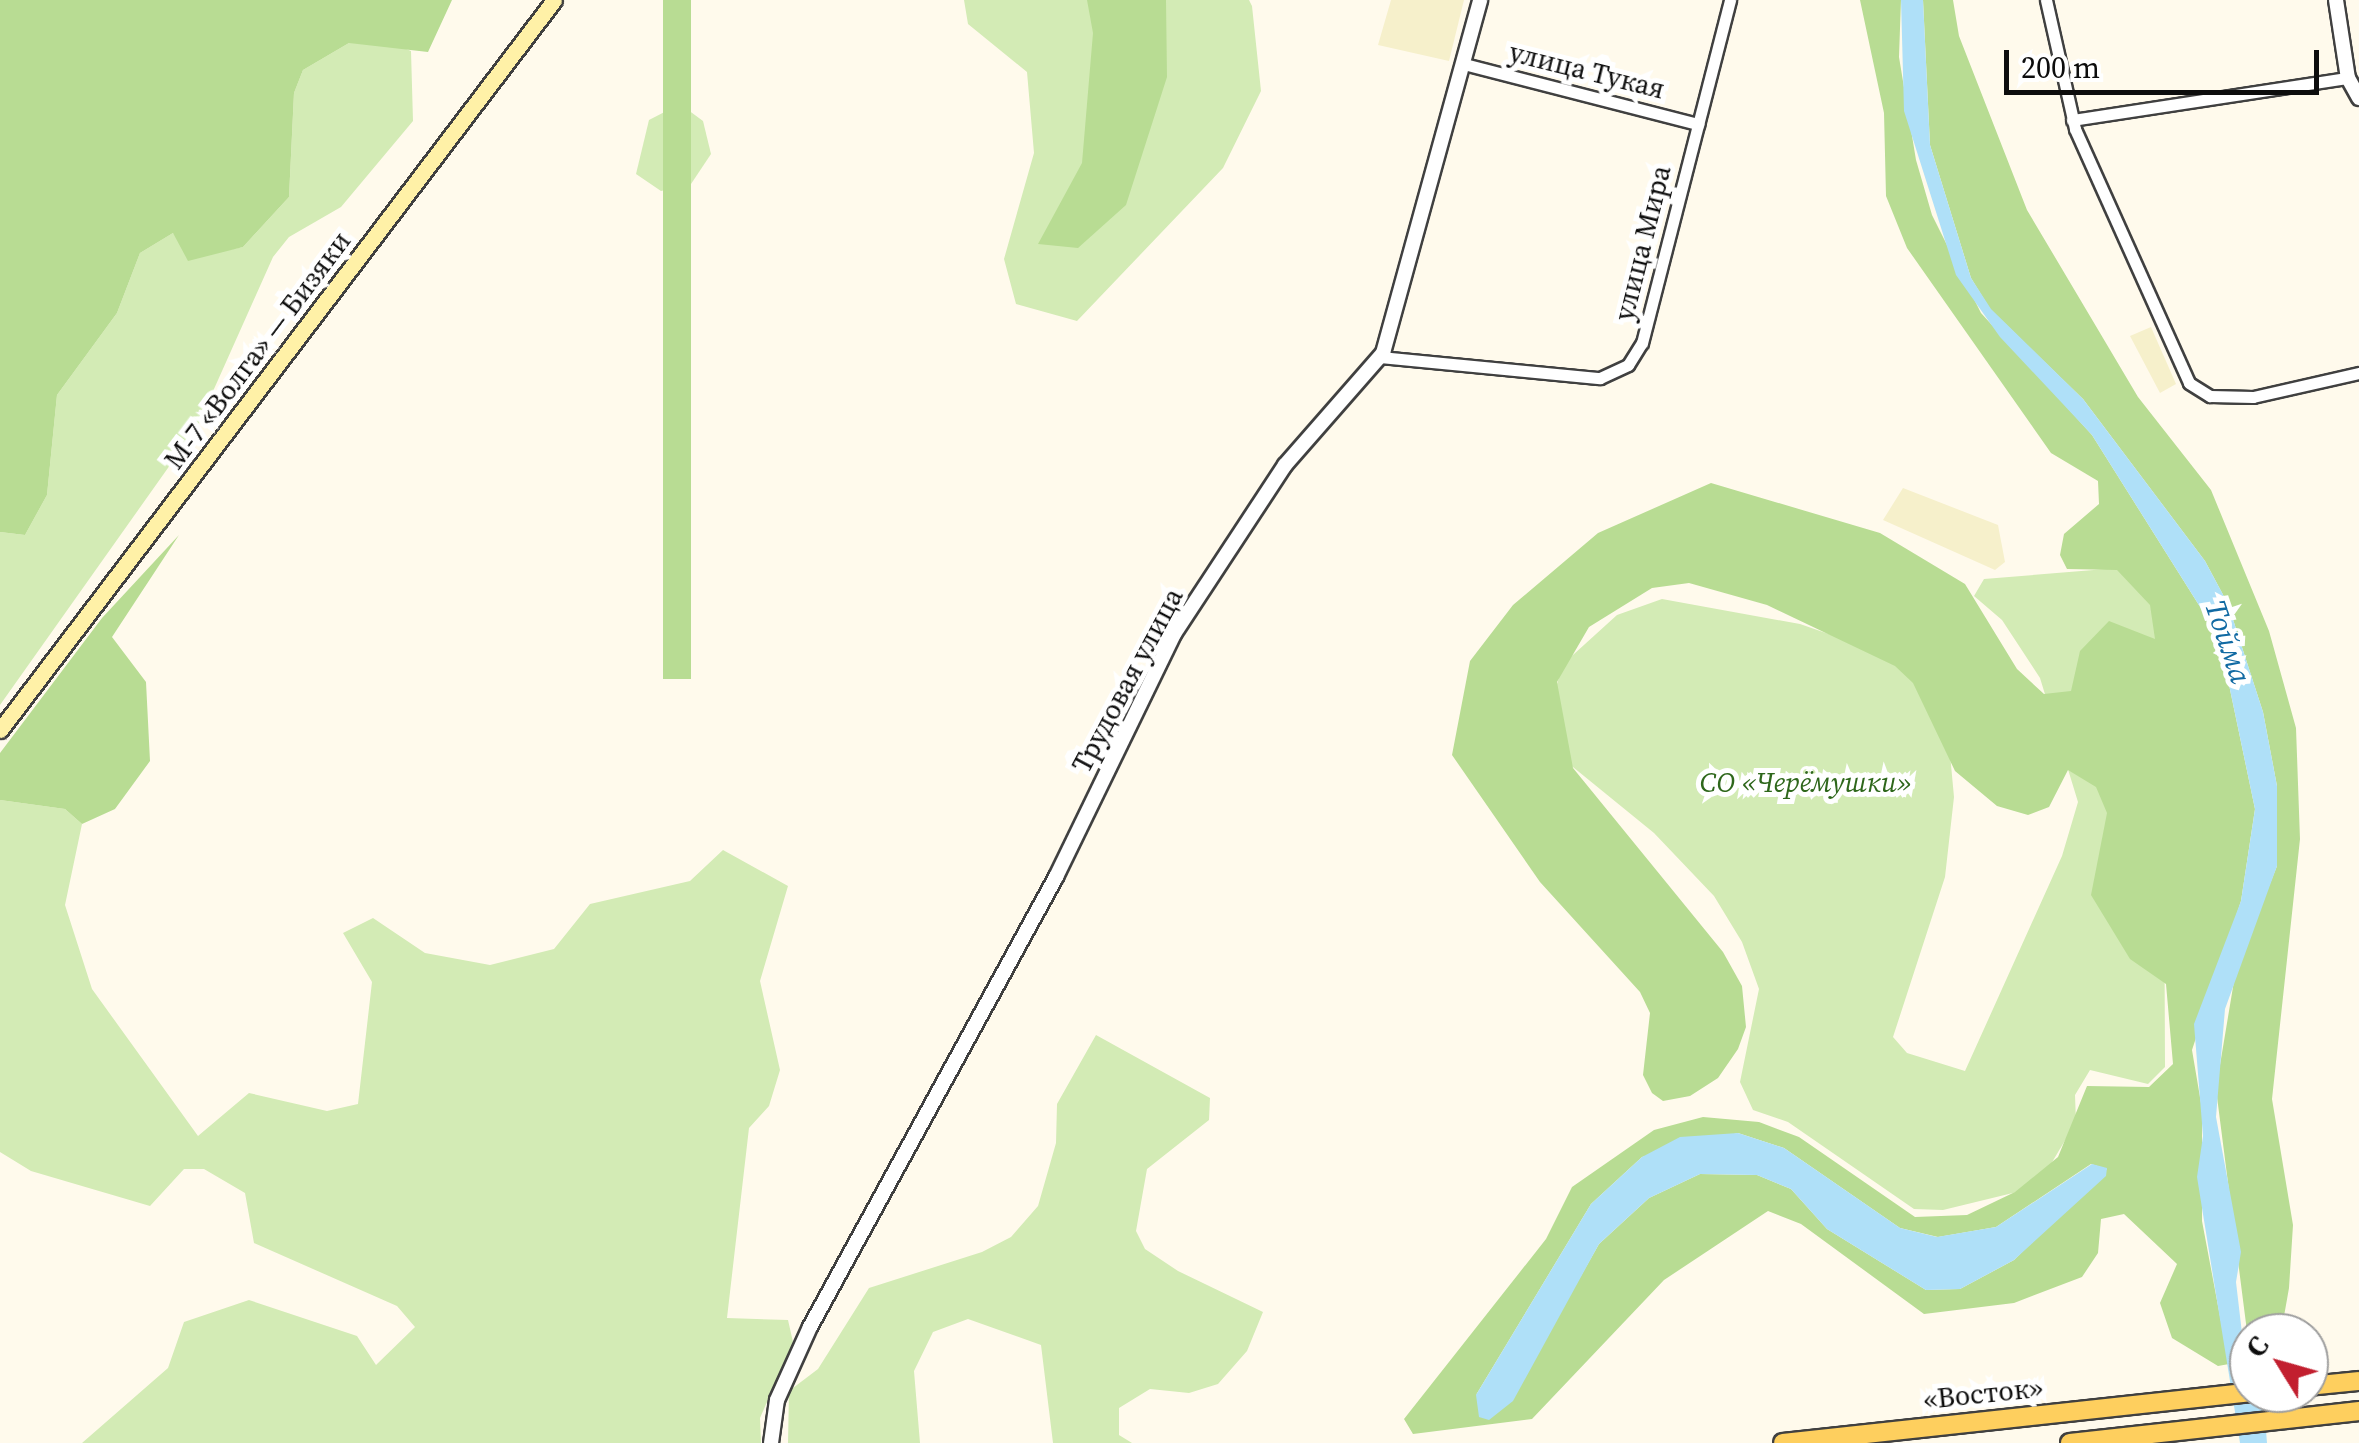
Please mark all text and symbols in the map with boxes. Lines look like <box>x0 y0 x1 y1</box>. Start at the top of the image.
scale bar <box>2009 30 2324 92</box>
street label: улица Тукая <box>1505 34 1669 106</box>
text: 200 m <box>2021 47 2100 88</box>
street label: улица Мира <box>1606 162 1678 324</box>
street label: М-7 «Волга» — Бизяки <box>157 225 357 475</box>
street label: Трудовая улица <box>1064 582 1190 778</box>
water label: Тойма <box>2197 596 2259 688</box>
park label: СО «Черёмушки» <box>1700 765 1912 799</box>
north arrow <box>2229 1313 2329 1413</box>
text: С <box>2236 1328 2277 1365</box>
street label: «Восток» <box>1922 1370 2044 1416</box>

